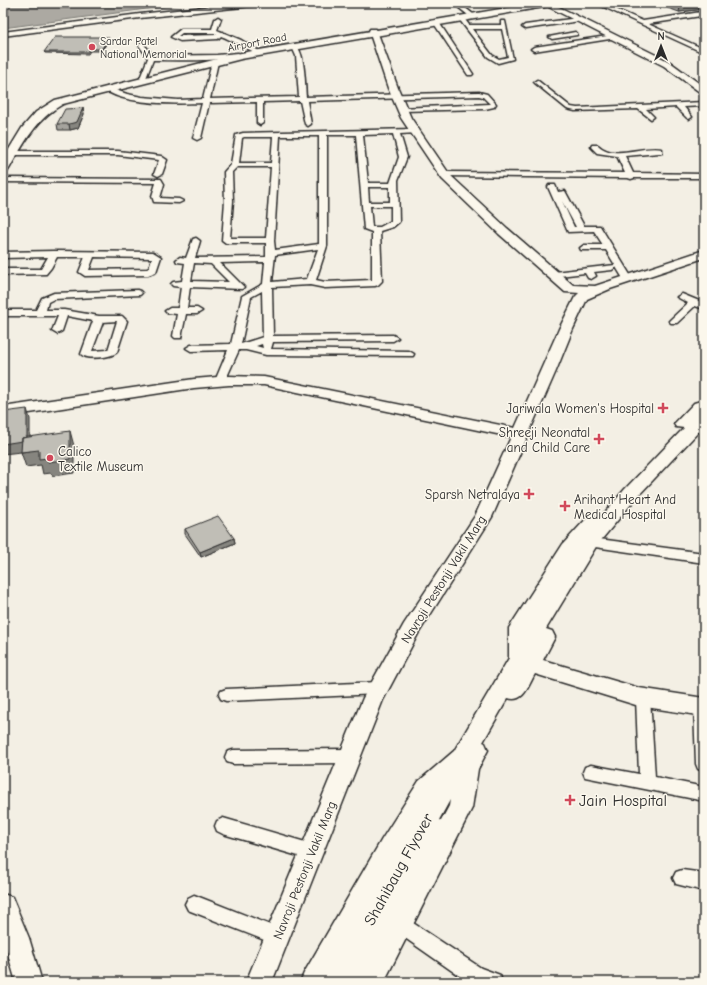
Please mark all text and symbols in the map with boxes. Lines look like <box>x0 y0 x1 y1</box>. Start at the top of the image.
north arrow <box>641 26 681 66</box>
street label: Airport Road <box>226 30 288 55</box>
text: N <box>657 30 665 43</box>
place label: Sardar Patel National Memorial <box>100 35 187 61</box>
marker: Sardar Patel National Memorial <box>87 42 97 52</box>
place label: Jariwala Women's Hospital <box>506 401 654 416</box>
marker: Jariwala Women's Hospital <box>657 402 669 414</box>
place label: Shreeji Neonatal and Child Care <box>499 425 590 455</box>
marker: Shreeji Neonatal and Child Care <box>593 433 605 445</box>
place label: Calico Textile Museum <box>58 444 144 474</box>
marker: Calico Textile Museum <box>45 453 55 463</box>
place label: Sparsh Netralaya <box>425 487 520 502</box>
marker: Sparsh Netralaya <box>523 488 535 500</box>
place label: Arihant Heart And Medical Hospital <box>574 492 676 522</box>
marker: Arihant Heart And Medical Hospital <box>559 500 571 512</box>
street label: Navroji Pestonji Vakil Marg <box>398 513 489 646</box>
place label: Jain Hospital <box>579 792 667 810</box>
marker: Jain Hospital <box>564 794 576 806</box>
street label: Navroji Pestonji Vakil Marg <box>270 799 339 942</box>
street label: Shahibaug Flyover <box>361 810 437 929</box>

